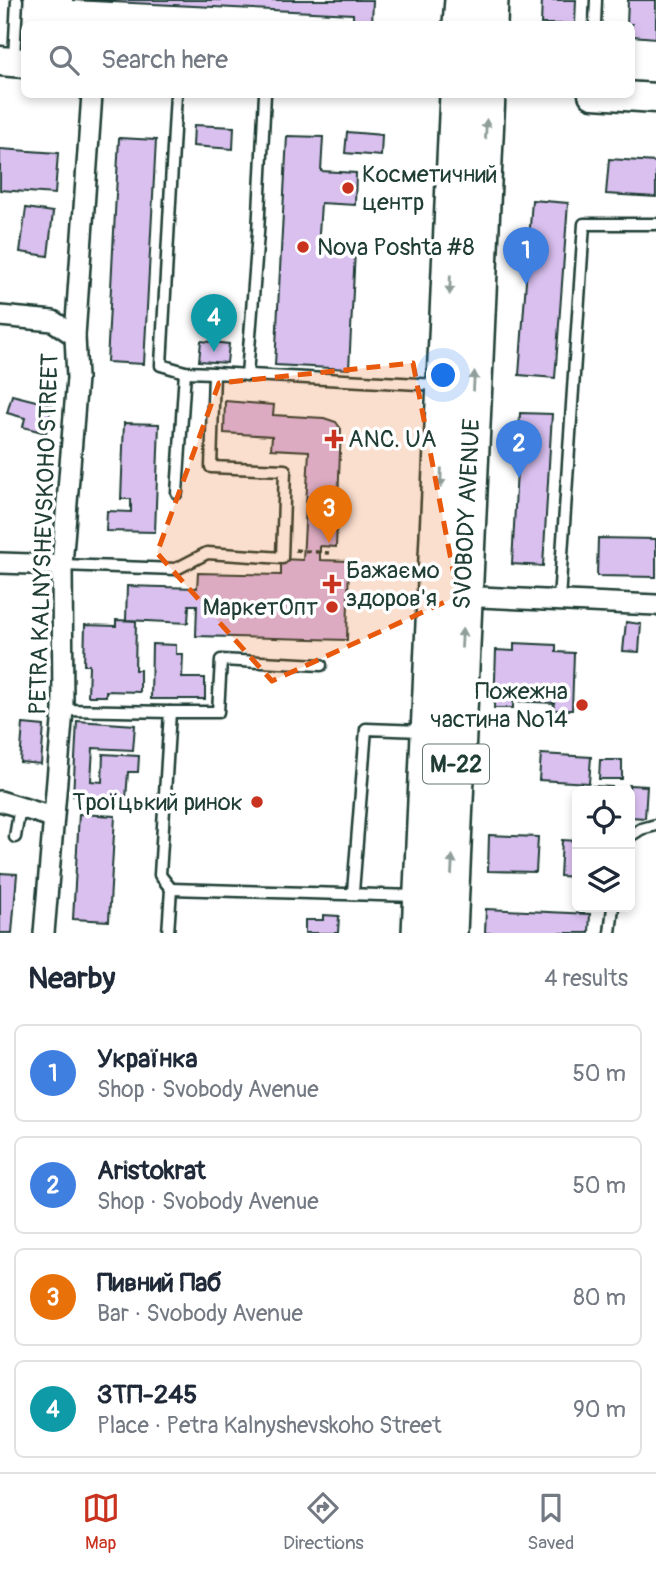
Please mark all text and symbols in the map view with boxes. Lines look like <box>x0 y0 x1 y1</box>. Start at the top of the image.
search box <box>21 21 635 98</box>
icon: search <box>45 41 83 79</box>
text: Search here <box>101 44 228 76</box>
one-way arrow <box>480 118 491 140</box>
place label: Косметичний центр <box>362 160 498 217</box>
marker: Косметичний центр <box>340 180 356 196</box>
pin: 1 <box>503 227 549 285</box>
place label: Nova Poshta #8 <box>317 233 475 262</box>
marker: Nova Poshta #8 <box>295 239 311 255</box>
one-way arrow <box>444 274 455 296</box>
pin: 4 <box>191 294 237 352</box>
street label: PETRA KALNYSHEVSKOHO STREET <box>23 352 65 716</box>
your location <box>426 358 460 392</box>
one-way arrow <box>468 370 479 392</box>
street label: SVOBODY AVENUE <box>448 418 486 610</box>
pin: 2 <box>496 420 542 478</box>
place label: ANC. UA <box>348 425 437 454</box>
marker: ANC. UA <box>326 431 342 447</box>
one-way arrow <box>436 468 447 490</box>
pin: 3 <box>306 485 352 543</box>
place label: Бажаємо здоров'я <box>346 556 440 613</box>
marker: Бажаємо здоров'я <box>324 576 340 592</box>
place label: МаркетОпт <box>203 593 318 622</box>
marker: МаркетОпт <box>324 599 340 615</box>
one-way arrow <box>456 626 467 648</box>
place label: Пожежна частина №14 <box>430 677 568 734</box>
marker: Пожежна частина №14 <box>574 697 590 713</box>
road number: М-22 <box>423 744 489 784</box>
map controls <box>572 786 635 912</box>
button: locate <box>572 786 635 849</box>
place label: Троїцький ринок <box>72 788 243 817</box>
marker: Троїцький ринок <box>249 794 265 810</box>
button: layers <box>572 849 635 912</box>
one-way arrow <box>446 854 457 876</box>
text: Nearby <box>28 960 115 997</box>
text: 4 results <box>544 964 628 993</box>
text: Українка <box>97 1043 198 1075</box>
text: 1 <box>49 1059 58 1088</box>
text: 50 m <box>572 1059 626 1088</box>
text: Shop · Svobody Avenue <box>97 1075 319 1104</box>
text: Aristokrat <box>97 1155 206 1187</box>
text: 2 <box>47 1171 59 1200</box>
text: 50 m <box>572 1171 626 1200</box>
text: Shop · Svobody Avenue <box>97 1187 319 1216</box>
text: Пивний Паб <box>97 1267 221 1299</box>
text: 3 <box>47 1283 59 1312</box>
text: 80 m <box>573 1283 626 1312</box>
text: Bar · Svobody Avenue <box>97 1299 303 1328</box>
text: ЗТП-245 <box>97 1379 197 1411</box>
text: 4 <box>46 1395 60 1424</box>
text: 90 m <box>573 1395 626 1424</box>
text: Place · Petra Kalnyshevskoho Street <box>97 1411 441 1440</box>
tab: Map <box>82 1489 120 1555</box>
tab: Directions <box>283 1489 364 1555</box>
tab: Saved <box>527 1489 574 1555</box>

